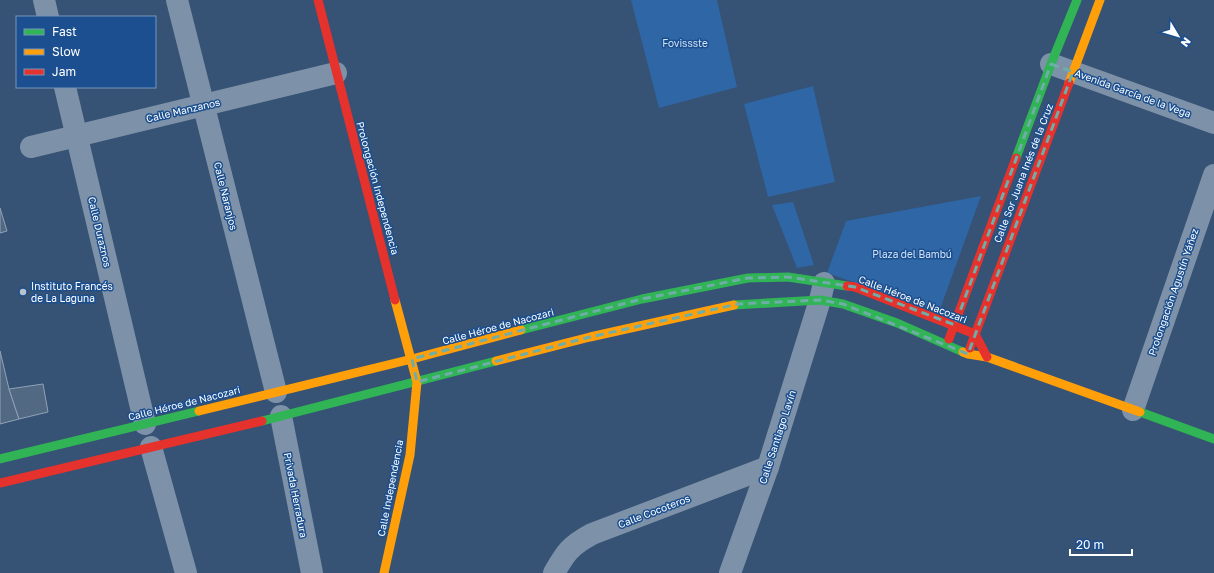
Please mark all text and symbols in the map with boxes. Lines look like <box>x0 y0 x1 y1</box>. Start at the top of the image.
legend <box>16 16 156 88</box>
north arrow <box>1158 16 1198 56</box>
text: Fast <box>52 24 77 39</box>
text: N <box>1179 35 1194 50</box>
park label: Fovissste <box>662 37 708 49</box>
text: Slow <box>52 44 80 59</box>
text: Jam <box>52 64 76 79</box>
street label: Avenida García de la Vega <box>1073 66 1193 120</box>
street label: Calle Manzanos <box>145 96 221 124</box>
street label: Calle Sor Juana Inés de la Cruz <box>991 102 1055 244</box>
street label: Prolongación Independencia <box>354 120 402 256</box>
street label: Calle Naranjos <box>212 161 240 231</box>
street label: Calle Duraznos <box>86 196 114 268</box>
street label: Prolongación Agustín Yáñez <box>1146 227 1200 357</box>
park label: Plaza del Bambú <box>872 248 952 260</box>
street label: Calle Héroe de Nacozari <box>857 273 969 325</box>
place label: Instituto Francés de La Laguna <box>31 280 113 304</box>
marker: Instituto Francés de La Laguna <box>18 287 28 297</box>
street label: Calle Héroe de Nacozari <box>441 305 555 347</box>
street label: Calle Héroe de Nacozari <box>127 383 241 423</box>
street label: Calle Santiago Lavín <box>756 389 798 485</box>
street label: Calle Independencia <box>375 439 405 537</box>
street label: Privada Herradura <box>282 451 310 539</box>
street label: Calle Cocoteros <box>616 492 692 530</box>
scale bar <box>1070 531 1132 557</box>
text: 20 m <box>1076 537 1104 552</box>

